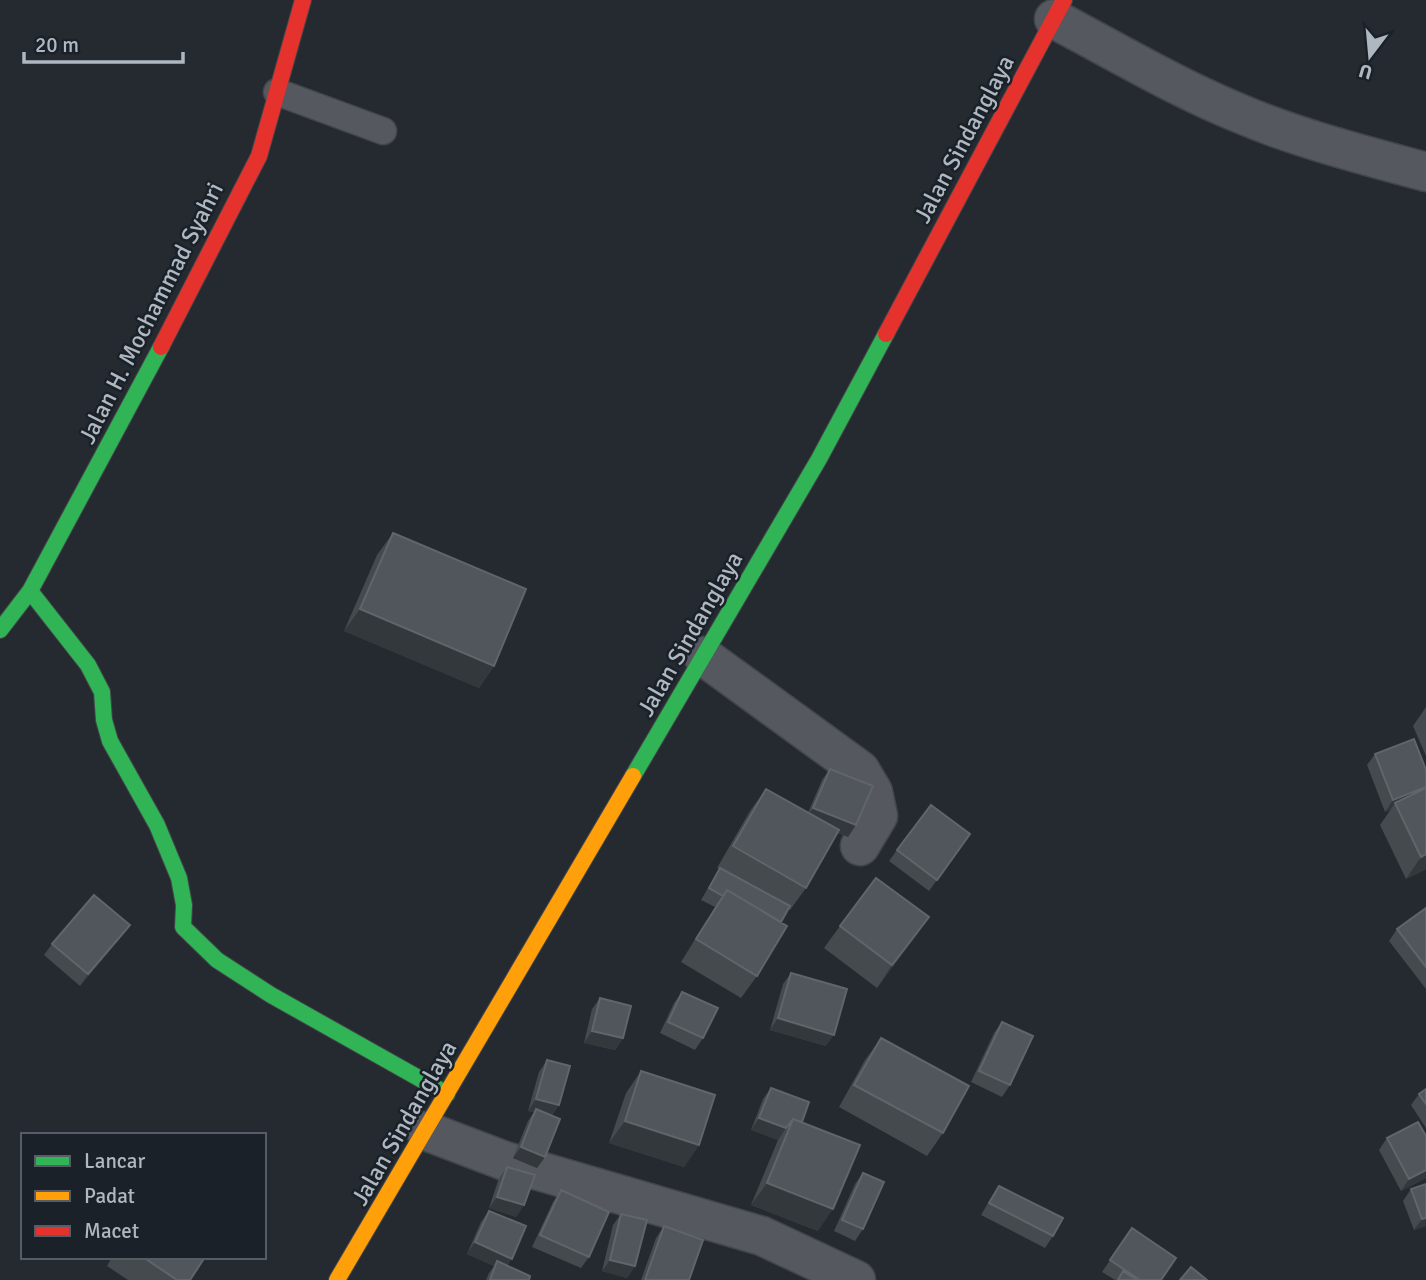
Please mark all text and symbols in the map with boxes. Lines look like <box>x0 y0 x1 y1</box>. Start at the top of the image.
scale bar <box>24 21 184 65</box>
north arrow <box>1335 21 1405 91</box>
text: 20 m <box>35 32 79 58</box>
street label: Jalan Sindanglaya <box>907 50 1021 228</box>
text: U <box>1356 58 1375 85</box>
street label: Jalan H. Mochammad Syahri <box>72 177 230 449</box>
street label: Jalan Sindanglaya <box>631 546 749 722</box>
street label: Jalan Sindanglaya <box>345 1035 463 1211</box>
legend <box>21 1133 266 1259</box>
text: Lancar <box>84 1148 145 1174</box>
text: Padat <box>84 1183 135 1209</box>
text: Macet <box>84 1218 139 1244</box>

